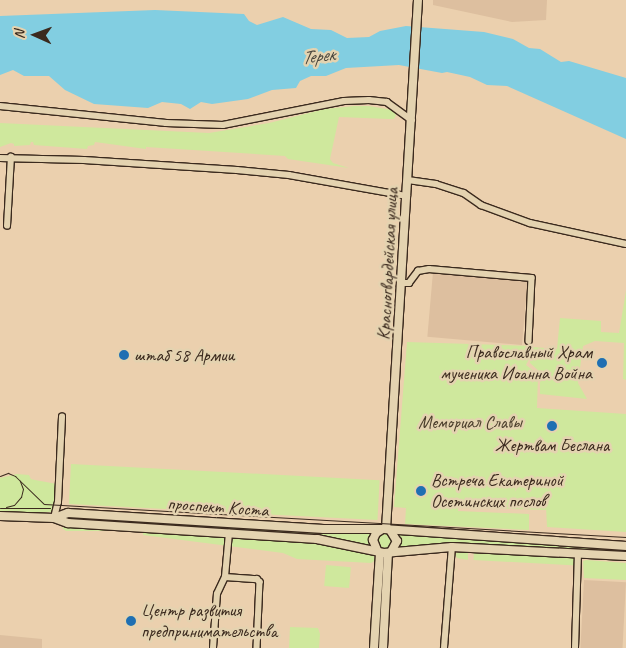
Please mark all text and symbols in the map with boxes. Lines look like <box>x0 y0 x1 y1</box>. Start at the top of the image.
north arrow <box>10 10 60 60</box>
text: N <box>11 30 28 39</box>
water label: Терек <box>300 44 336 70</box>
street label: Красногвардейская улица <box>373 187 403 341</box>
place label: Православный Храм мученика Иоанна Война <box>441 342 592 384</box>
place label: штаб 58 Армии <box>134 344 235 366</box>
marker: штаб 58 Армии <box>118 349 130 361</box>
marker: Православный Храм мученика Иоанна Война <box>596 357 608 369</box>
park label: Мемориал Славы <box>418 411 522 433</box>
marker: Жертвам Беслана <box>546 420 558 432</box>
place label: Жертвам Беслана <box>495 434 609 456</box>
place label: Встреча Екатериной Осетинских послов <box>431 470 563 512</box>
marker: Встреча Екатериной Осетинских послов <box>415 485 427 497</box>
street label: проспект Коста <box>167 493 269 521</box>
place label: Центр развития предпринимательства <box>141 600 277 642</box>
marker: Центр развития предпринимательства <box>125 615 137 627</box>

